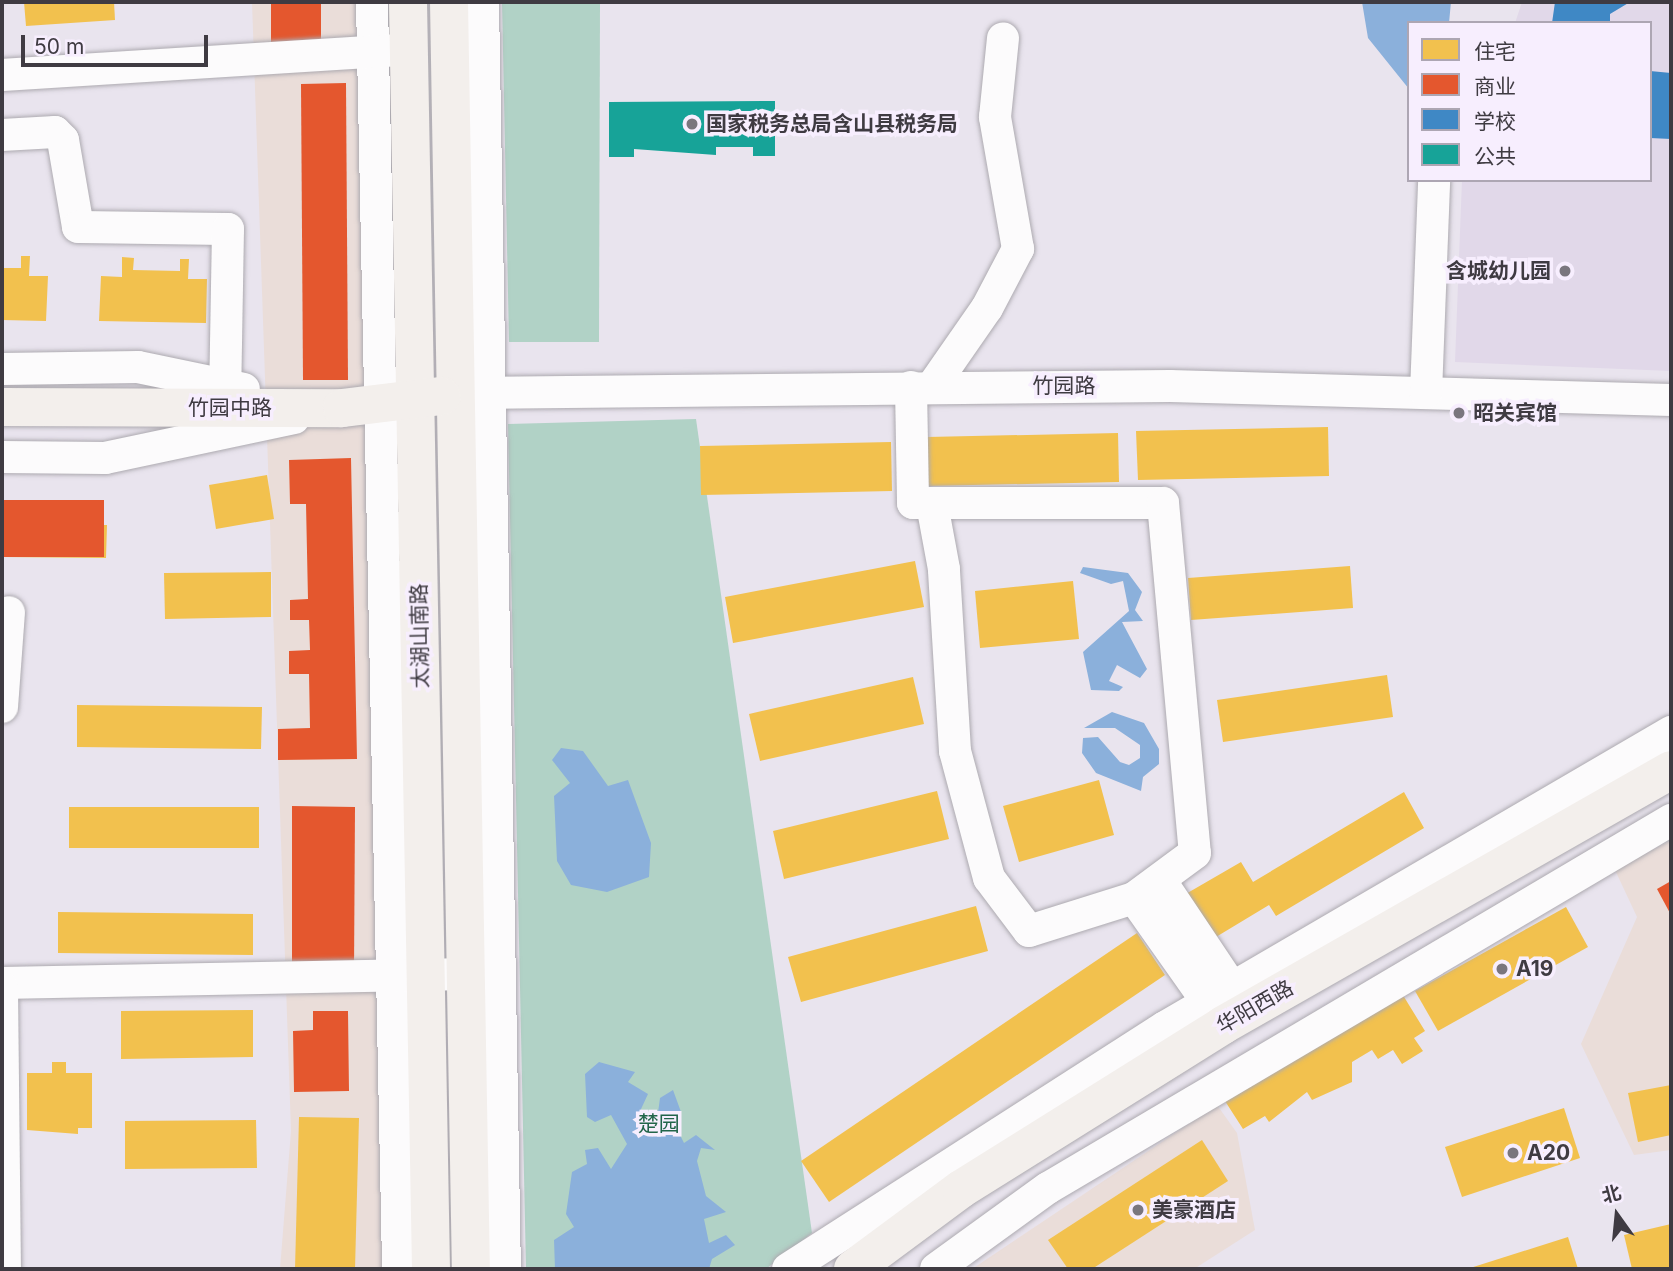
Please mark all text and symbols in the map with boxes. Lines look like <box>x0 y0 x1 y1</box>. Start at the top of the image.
scale bar <box>24 21 212 65</box>
legend <box>1407 21 1652 182</box>
text: 50 m <box>34 34 84 59</box>
text: 住宅 <box>1474 39 1516 64</box>
text: 商业 <box>1474 74 1516 99</box>
text: 学校 <box>1474 109 1516 134</box>
place label: 国家税务总局含山县税务局 <box>706 111 958 137</box>
marker: 国家税务总局含山县税务局 <box>684 116 700 132</box>
text: 公共 <box>1474 144 1516 169</box>
place label: 含城幼儿园 <box>1446 258 1551 284</box>
marker: 含城幼儿园 <box>1557 263 1573 279</box>
street label: 竹园路 <box>1033 373 1095 399</box>
street label: 竹园中路 <box>188 395 272 421</box>
place label: 昭关宾馆 <box>1473 400 1557 426</box>
marker: 昭关宾馆 <box>1451 405 1467 421</box>
street label: 太湖山南路 <box>406 583 434 689</box>
place label: A19 <box>1516 956 1553 982</box>
marker: A19 <box>1494 961 1510 977</box>
street label: 华阳西路 <box>1212 975 1298 1039</box>
park label: 楚园 <box>638 1111 680 1137</box>
place label: A20 <box>1527 1140 1570 1166</box>
marker: A20 <box>1505 1145 1521 1161</box>
north arrow <box>1582 1180 1652 1250</box>
text: 北 <box>1599 1181 1624 1208</box>
place label: 美豪酒店 <box>1152 1197 1236 1223</box>
marker: 美豪酒店 <box>1130 1202 1146 1218</box>

